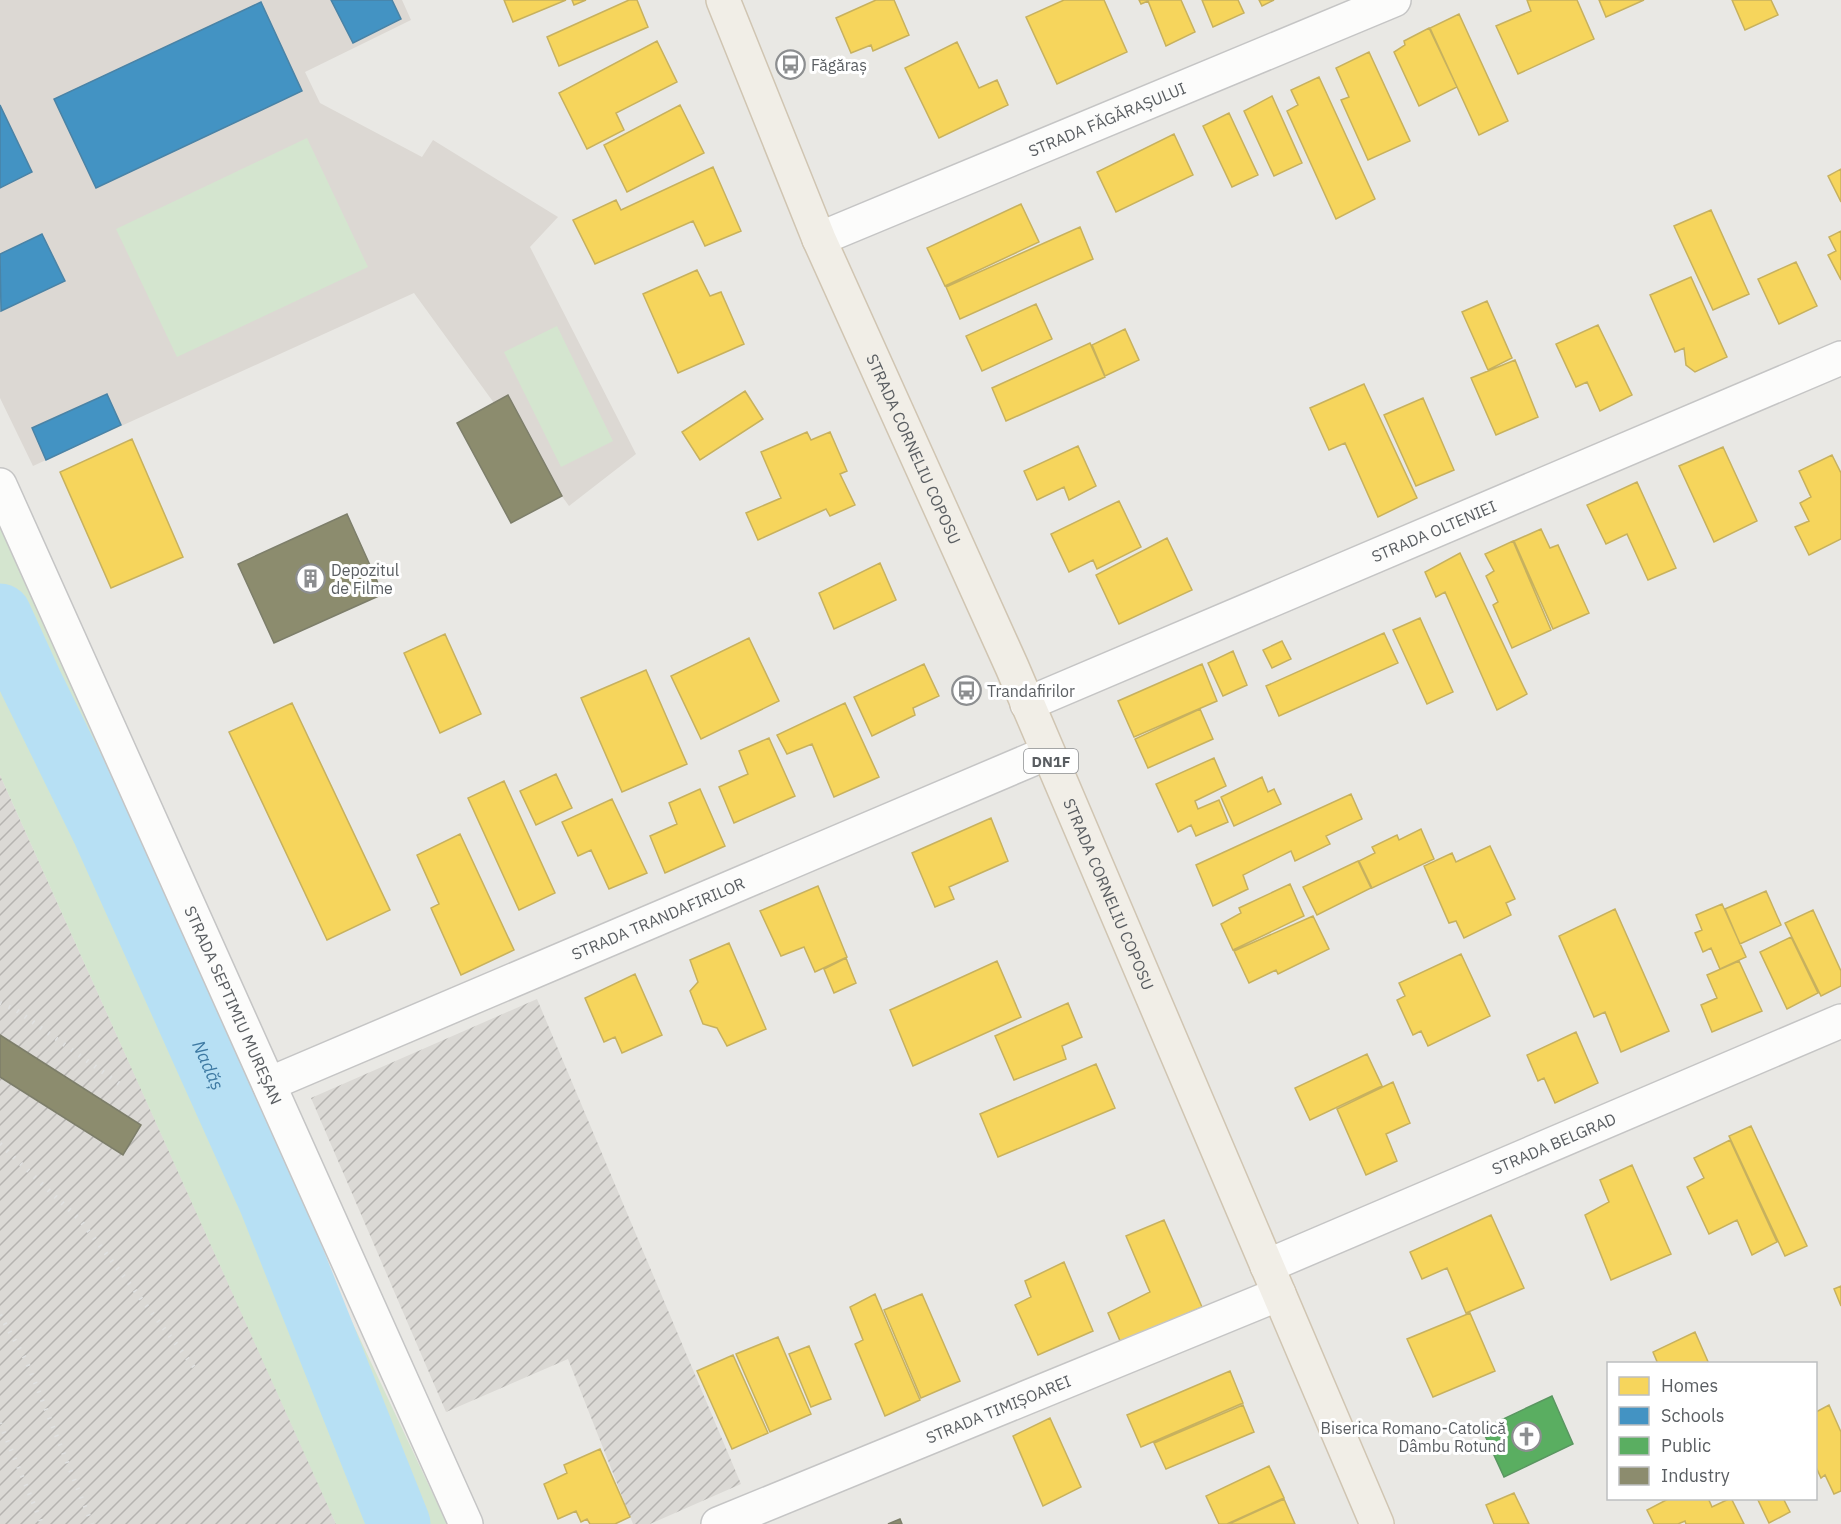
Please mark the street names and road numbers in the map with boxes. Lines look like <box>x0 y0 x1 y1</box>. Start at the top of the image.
street label: STRADA FĂGĂRAȘULUI <box>1025 78 1189 161</box>
street label: STRADA CORNELIU COPOSU <box>862 351 965 547</box>
street label: STRADA OLTENIEI <box>1368 496 1499 566</box>
road number: DN1F <box>1024 749 1078 773</box>
street label: STRADA CORNELIU COPOSU <box>1059 795 1158 993</box>
street label: STRADA TRANDAFIRILOR <box>569 873 748 964</box>
street label: STRADA SEPTIMIU MUREȘAN <box>180 903 286 1107</box>
street label: STRADA BELGRAD <box>1489 1108 1619 1179</box>
street label: STRADA TIMIȘOAREI <box>923 1370 1074 1448</box>

